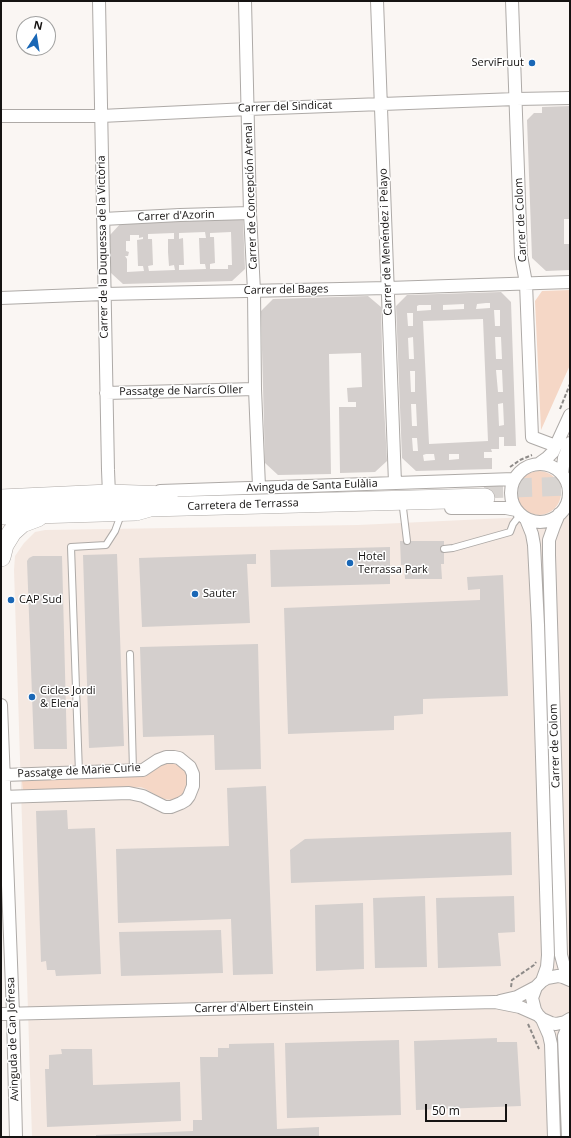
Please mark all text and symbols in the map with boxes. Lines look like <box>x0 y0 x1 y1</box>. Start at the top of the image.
north arrow <box>16 16 56 56</box>
text: N <box>32 16 44 33</box>
place label: ServiFruut <box>471 56 524 70</box>
marker: ServiFruut <box>527 58 537 68</box>
street label: Carrer del Sindicat <box>238 99 332 115</box>
street label: Carrer de Concepción Arenal <box>242 122 260 270</box>
street label: Carrer de la Duquessa de la Victòria <box>95 155 111 339</box>
street label: Carrer de Menéndez i Pelayo <box>377 168 395 316</box>
street label: Carrer de Colom <box>512 177 530 263</box>
street label: Carrer d'Azorin <box>137 208 215 224</box>
street label: Carrer del Bages <box>244 283 328 297</box>
street label: Passatge de Narcís Oller <box>119 383 243 399</box>
street label: Avinguda de Santa Eulàlia <box>246 477 378 495</box>
street label: Carretera de Terrassa <box>187 496 299 514</box>
place label: Hotel Terrassa Park <box>358 550 428 576</box>
marker: Hotel Terrassa Park <box>345 558 355 568</box>
place label: Sauter <box>203 587 236 601</box>
marker: Sauter <box>190 589 200 599</box>
place label: CAP Sud <box>19 593 62 607</box>
marker: CAP Sud <box>6 595 16 605</box>
place label: Cicles Jordi & Elena <box>40 684 96 710</box>
marker: Cicles Jordi & Elena <box>27 692 37 702</box>
street label: Carrer de Colom <box>547 704 563 788</box>
street label: Passatge de Marie Curie <box>17 761 141 781</box>
street label: Avinguda de Can Jofresa <box>4 977 22 1101</box>
street label: Carrer d'Albert Einstein <box>194 1000 314 1016</box>
scale bar <box>427 1096 509 1122</box>
text: 50 m <box>432 1102 460 1119</box>

